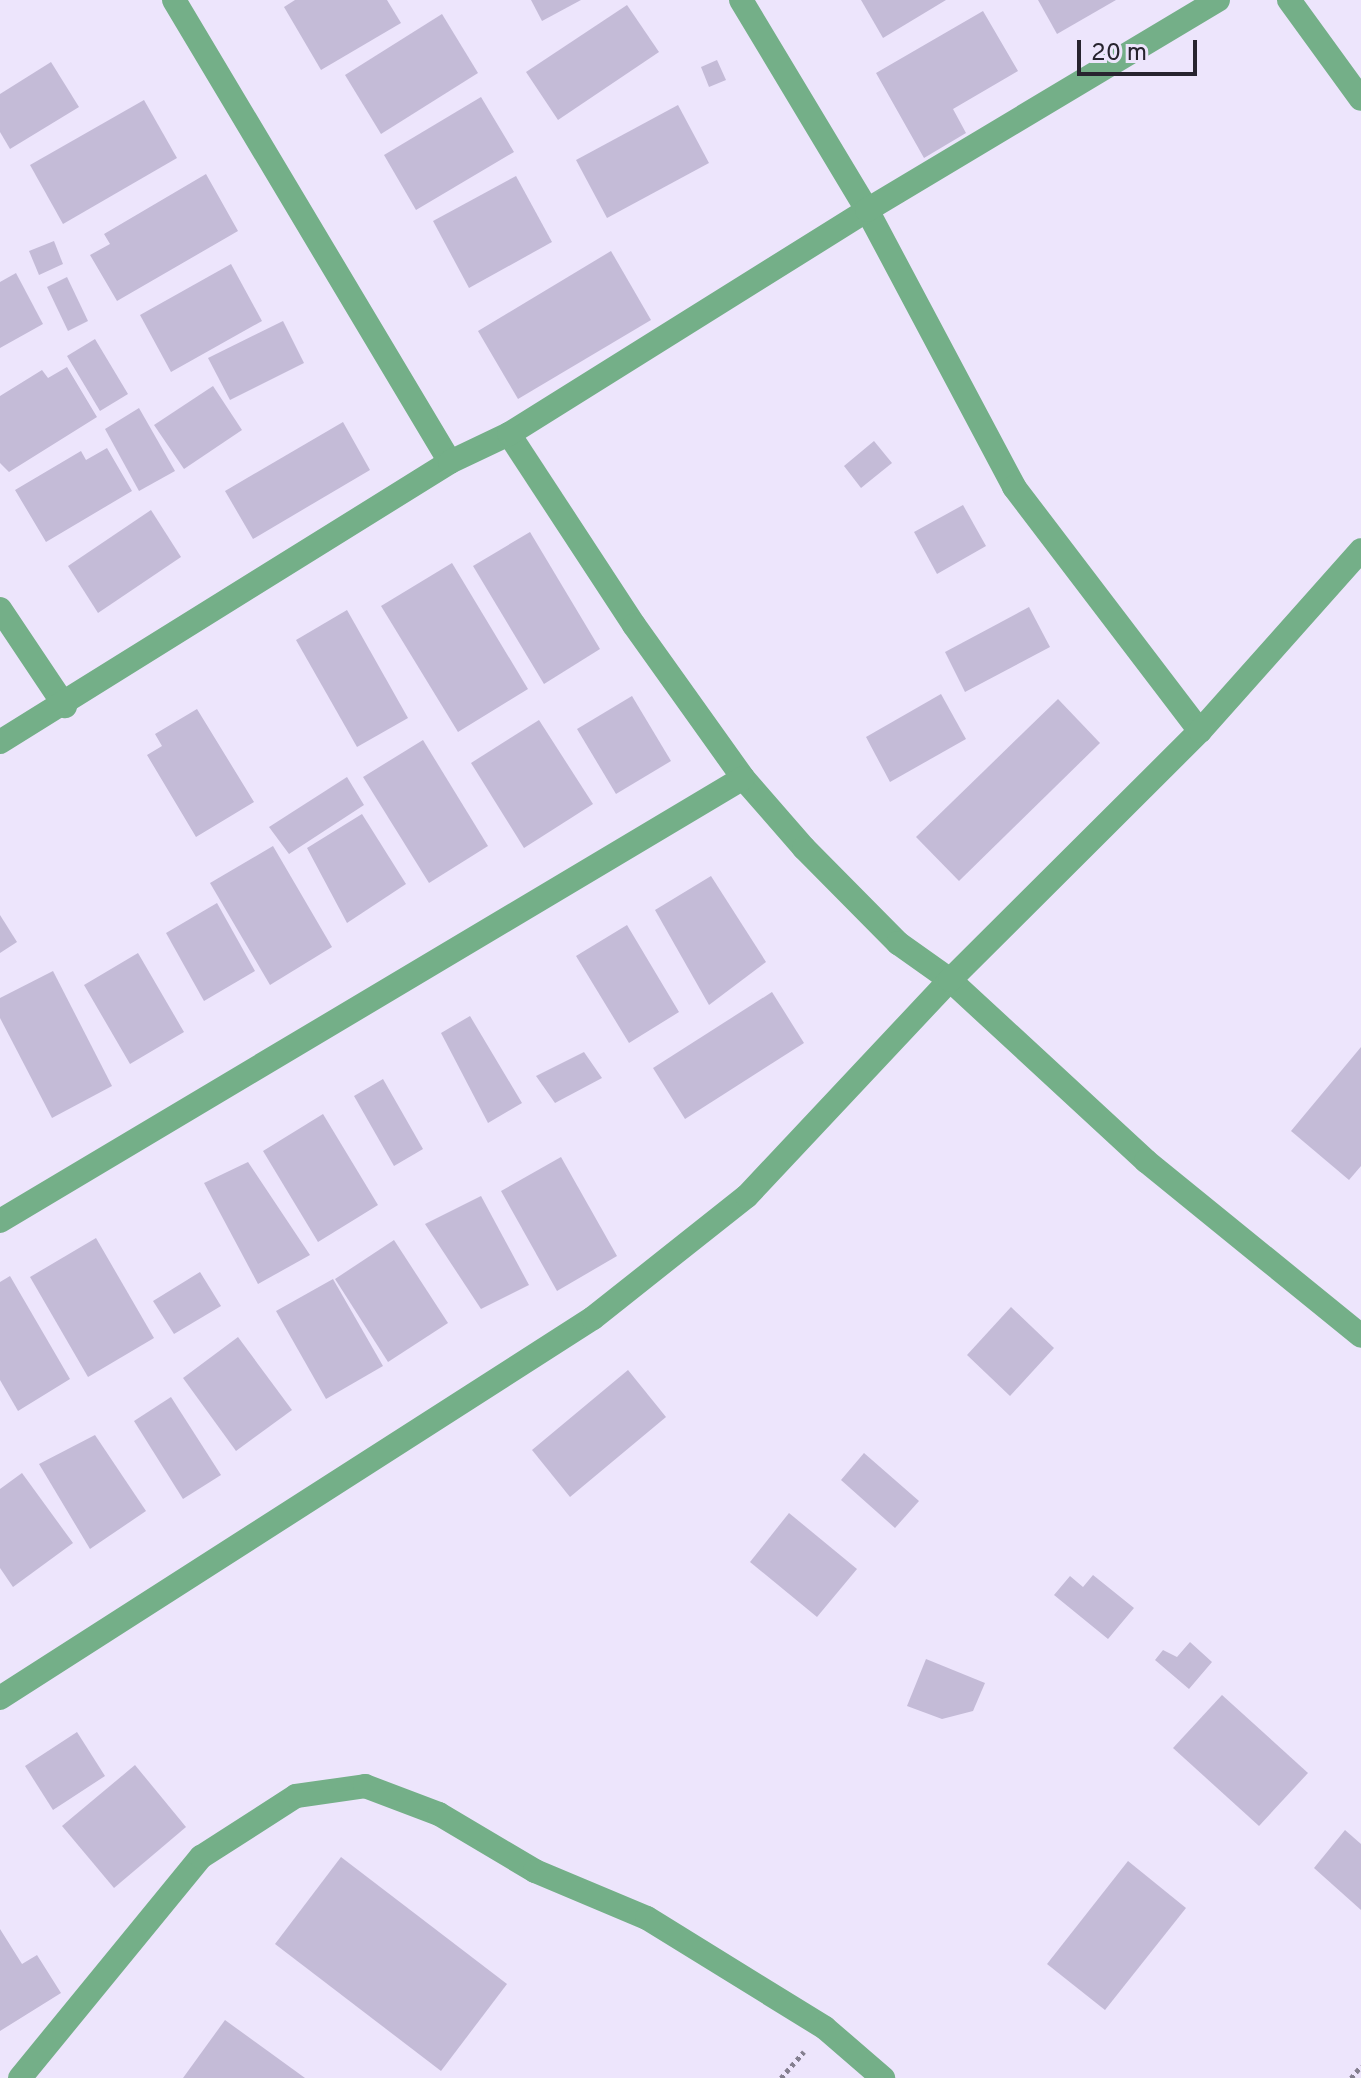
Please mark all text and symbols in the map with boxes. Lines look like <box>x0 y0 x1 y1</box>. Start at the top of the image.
scale bar <box>1081 24 1201 74</box>
text: 20 m <box>1091 39 1147 69</box>

